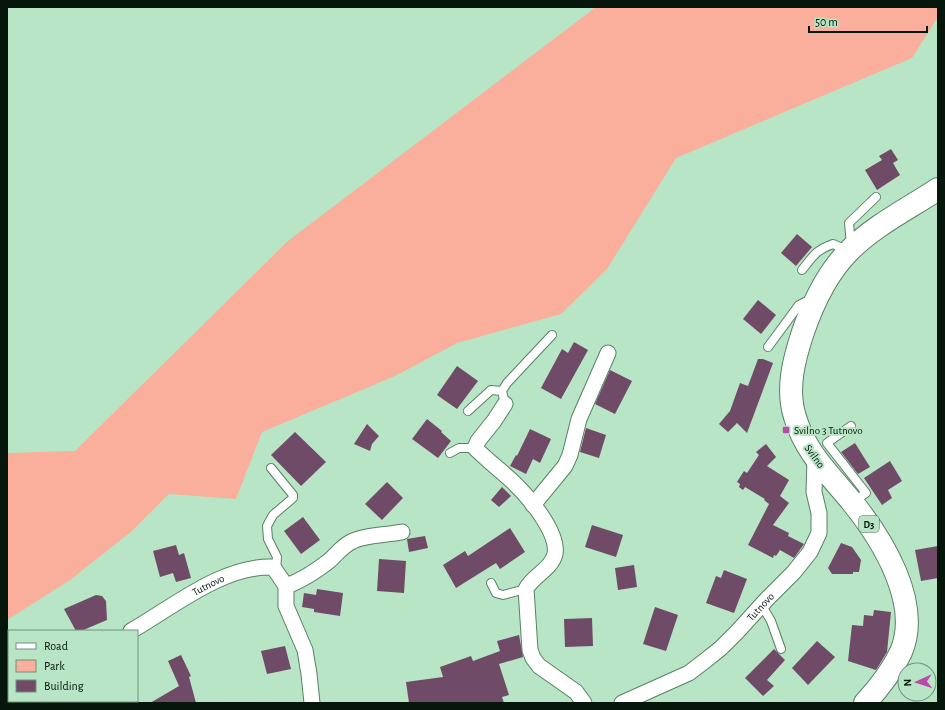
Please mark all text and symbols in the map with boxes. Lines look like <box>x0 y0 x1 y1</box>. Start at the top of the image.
scale bar <box>809 8 927 34</box>
text: 50 m <box>815 16 838 28</box>
marker: Svilno 3 Tutnovo <box>781 425 791 435</box>
place label: Svilno 3 Tutnovo <box>794 425 863 436</box>
street label: Svilno <box>802 443 827 470</box>
road number: D3 <box>859 516 879 532</box>
street label: Tutnovo <box>190 573 226 598</box>
street label: Tutnovo <box>745 590 776 623</box>
legend <box>8 630 138 702</box>
text: Road <box>44 640 68 652</box>
text: Park <box>44 660 65 672</box>
north arrow <box>897 662 937 702</box>
text: N <box>902 678 913 687</box>
text: Building <box>44 680 84 692</box>

